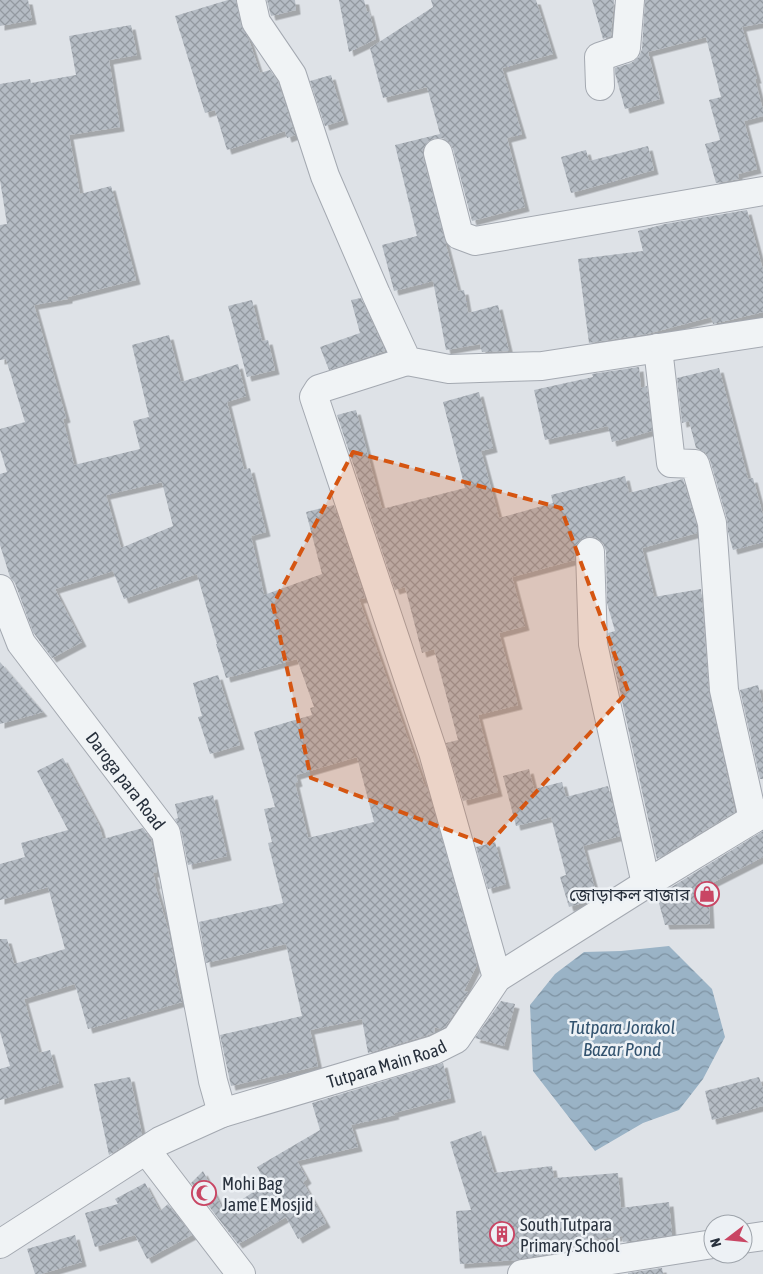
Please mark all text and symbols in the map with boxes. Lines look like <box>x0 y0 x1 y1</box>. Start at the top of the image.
street label: Daroga para Road <box>82 727 170 834</box>
shop icon: জোড়াকল বাজার <box>694 881 720 907</box>
place label: জোড়াকল বাজার <box>569 884 690 905</box>
water label: Tutpara Jorakol Bazar Pond <box>568 1016 676 1060</box>
street label: Tutpara Main Road <box>324 1035 450 1092</box>
place label: Mohi Bag Jame E Mosjid <box>222 1173 314 1215</box>
mosque icon: Mohi Bag Jame E Mosjid <box>191 1180 217 1206</box>
place label: South Tutpara Primary School <box>520 1214 620 1256</box>
north arrow <box>703 1214 753 1264</box>
building icon: South Tutpara Primary School <box>489 1221 515 1247</box>
text: N <box>707 1236 724 1249</box>

